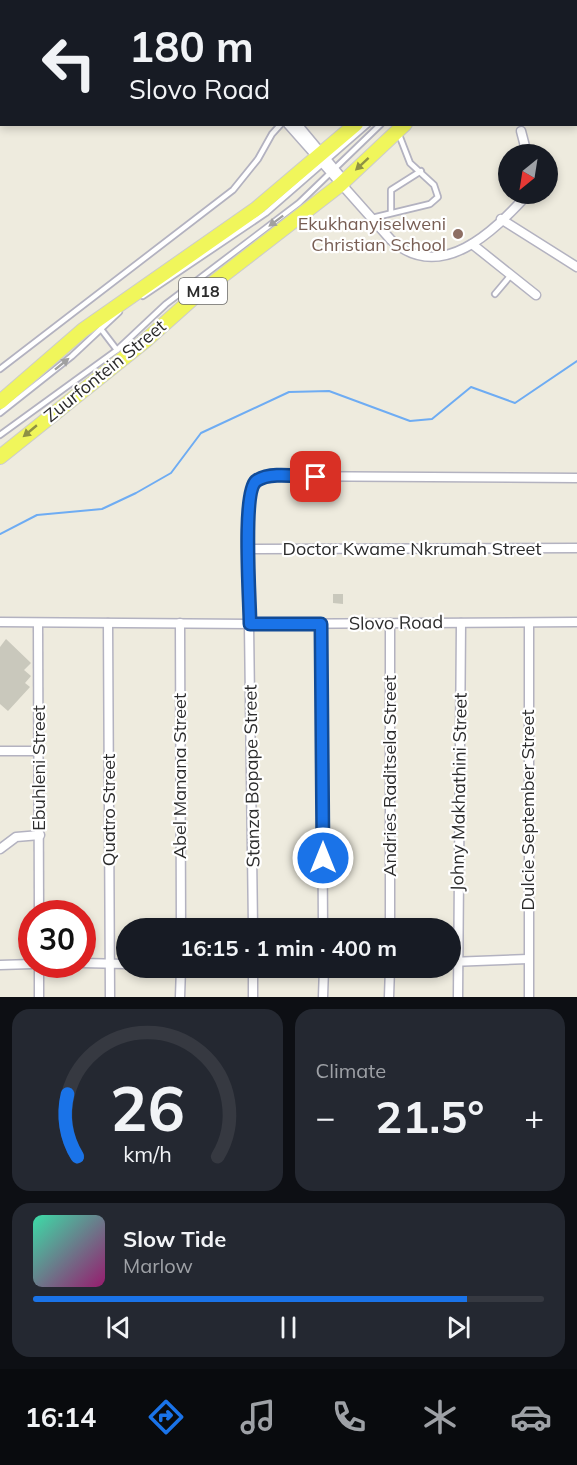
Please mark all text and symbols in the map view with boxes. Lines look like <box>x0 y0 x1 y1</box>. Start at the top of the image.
text: 180 m <box>129 20 254 73</box>
icon: left <box>30 24 108 102</box>
text: Slovo Road <box>129 72 270 106</box>
north arrow <box>498 144 558 204</box>
map controls <box>498 144 558 204</box>
one-way arrow <box>355 157 369 171</box>
place label: Ekukhanyiselweni Christian School <box>298 212 446 256</box>
one-way arrow <box>269 214 284 226</box>
marker: Ekukhanyiselweni Christian School <box>451 227 465 241</box>
road number: M18 <box>179 278 227 304</box>
street label: Zuurfontein Street <box>39 314 170 427</box>
one-way arrow <box>54 357 70 370</box>
one-way arrow <box>22 425 38 438</box>
pin <box>290 451 341 502</box>
icon: arrive <box>299 460 332 493</box>
street label: Doctor Kwame Nkrumah Street <box>282 537 542 560</box>
street label: Slovo Road <box>349 610 443 635</box>
street label: Andries Raditsela Street <box>378 675 401 877</box>
street label: Stanza Bopape Street <box>238 684 265 868</box>
street label: Johny Makhathini Street <box>445 692 472 892</box>
street label: Abel Manana Street <box>168 693 191 859</box>
street label: Ebuhleni Street <box>27 705 50 831</box>
street label: Dulcie September Street <box>516 710 539 910</box>
street label: Quatro Street <box>97 754 120 866</box>
position arrow <box>291 826 355 890</box>
speed limit sign: 30 <box>18 900 96 978</box>
text: 16:15 · 1 min · 400 m <box>180 934 397 962</box>
text: Climate <box>316 1058 386 1083</box>
text: 26 <box>110 1068 185 1147</box>
text: 21.5° <box>375 1088 484 1144</box>
text: − <box>316 1096 335 1137</box>
text: + <box>524 1096 544 1137</box>
text: km/h <box>123 1140 171 1167</box>
text: Slow Tide <box>123 1225 226 1253</box>
text: Marlow <box>123 1253 193 1278</box>
icon: previous <box>102 1311 135 1344</box>
icon: pause <box>272 1311 305 1344</box>
icon: next <box>442 1311 475 1344</box>
icon: directions <box>145 1396 187 1438</box>
icon: music <box>237 1396 279 1438</box>
icon: phone <box>328 1396 370 1438</box>
icon: climate <box>419 1396 461 1438</box>
icon: car <box>510 1396 552 1438</box>
text: 16:14 <box>25 1400 96 1434</box>

